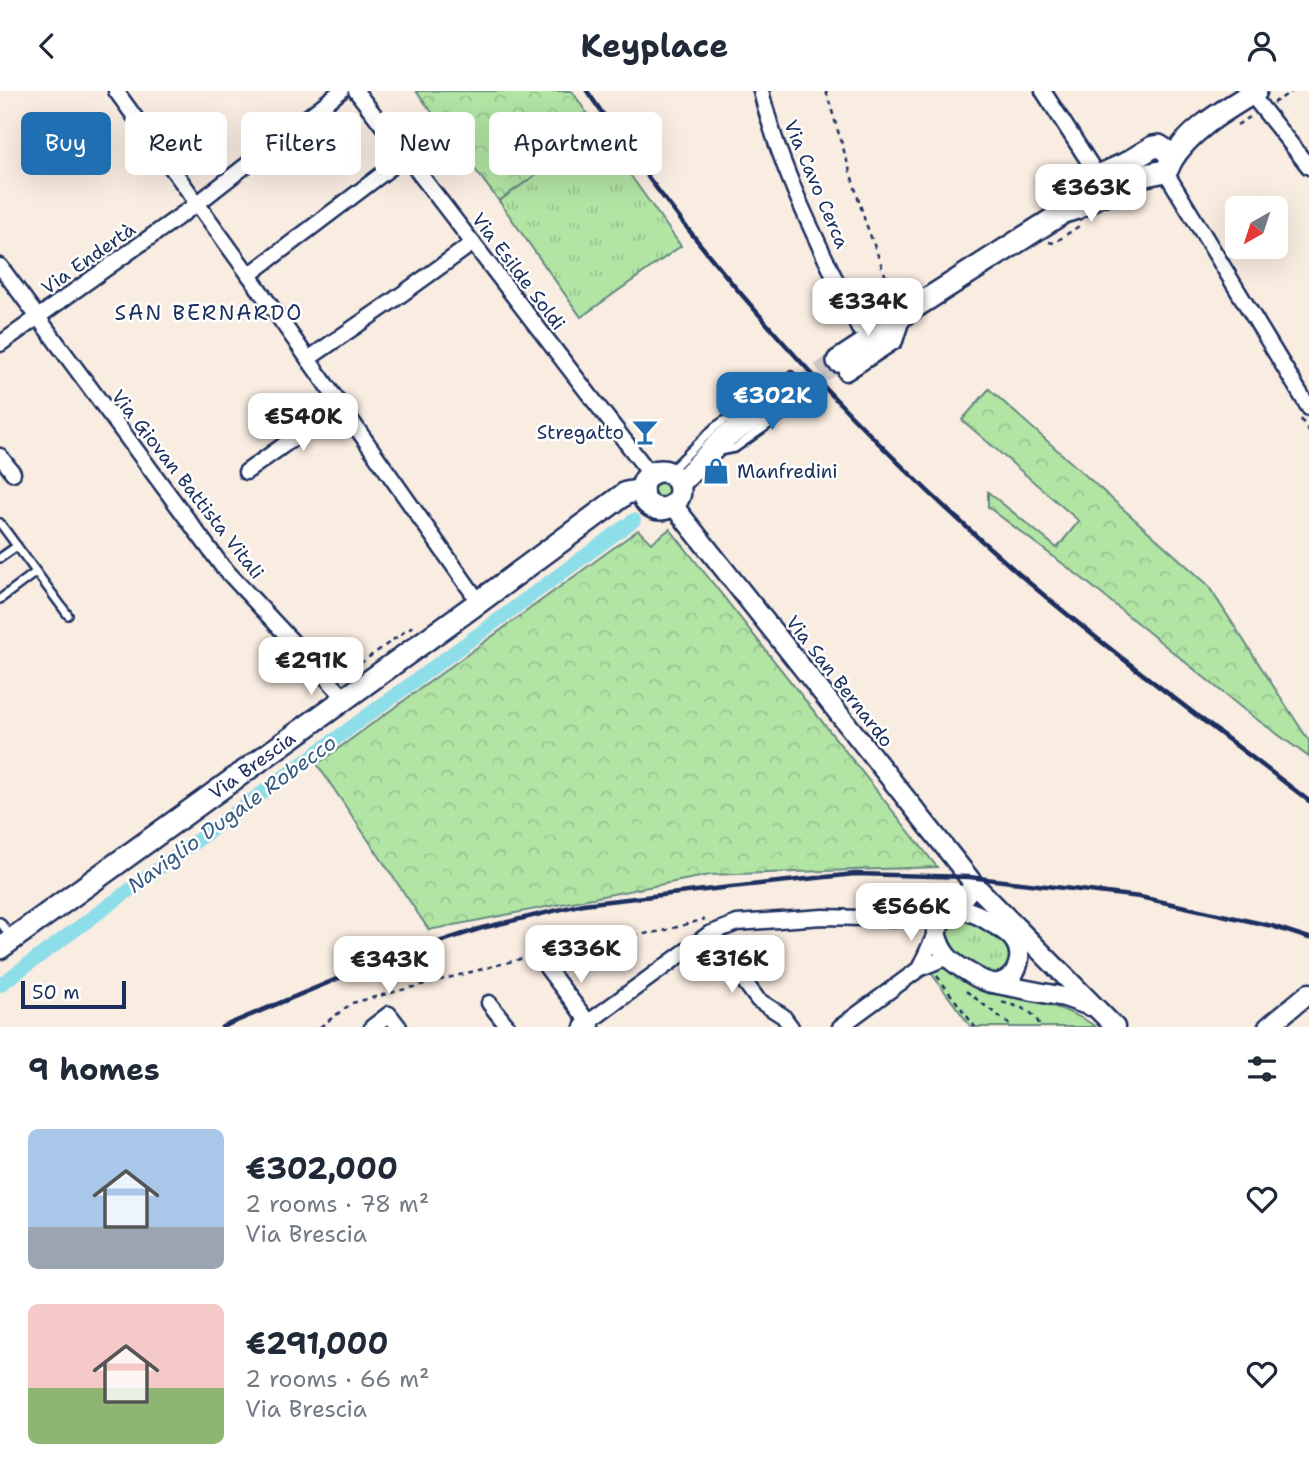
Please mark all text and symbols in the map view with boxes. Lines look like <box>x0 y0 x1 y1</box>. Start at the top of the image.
text: Keyplace <box>580 24 729 67</box>
icon: back <box>28 27 66 65</box>
icon: person <box>1243 27 1281 65</box>
chip: Buy <box>21 112 111 175</box>
chip: Rent <box>125 112 227 175</box>
chip: Filters <box>241 112 361 175</box>
chip: New <box>375 112 475 175</box>
chip: Apartment <box>489 112 662 175</box>
street label: Via Cavo Cerca <box>778 116 855 252</box>
pin: €363K <box>1042 165 1140 224</box>
text: €363K <box>1051 172 1131 202</box>
north arrow <box>1225 196 1288 259</box>
map controls <box>1225 196 1288 259</box>
street label: Via Esilde Soldi <box>466 207 571 335</box>
street label: Via Endertà <box>36 217 140 300</box>
pin: €334K <box>819 279 917 338</box>
text: €334K <box>828 286 908 316</box>
district label: SAN BERNARDO <box>115 299 303 327</box>
pin: €302K <box>723 373 821 432</box>
text: €302K <box>732 380 812 410</box>
street label: Via Giovan Battista Vitali <box>106 384 269 584</box>
pin: €540K <box>254 393 352 453</box>
text: €540K <box>264 401 342 431</box>
bar icon: Stregatto <box>630 417 660 447</box>
place label: Stregatto <box>537 420 624 445</box>
shop icon: Manfredini <box>701 456 731 486</box>
place label: Manfredini <box>737 459 838 484</box>
street label: Via San Bernardo <box>780 610 899 752</box>
pin: €291K <box>262 637 360 697</box>
text: €291K <box>275 645 347 675</box>
street label: Via Brescia <box>204 726 301 805</box>
water label: Naviglio Dugale Robecco <box>122 729 342 899</box>
pin: €566K <box>862 883 960 943</box>
text: €566K <box>872 891 950 921</box>
pin: €336K <box>532 925 630 985</box>
text: €336K <box>541 933 621 963</box>
pin: €316K <box>683 935 781 995</box>
pin: €343K <box>340 937 438 996</box>
text: €316K <box>696 943 768 973</box>
text: €343K <box>350 944 428 974</box>
scale bar <box>21 978 126 1010</box>
text: 50 m <box>32 980 80 1005</box>
text: 9 homes <box>28 1049 160 1090</box>
icon: filters <box>1243 1050 1281 1088</box>
text: €302,000 <box>245 1148 398 1189</box>
icon: home <box>84 1157 168 1241</box>
icon: heart <box>1243 1180 1281 1218</box>
text: 2 rooms · 78 m² <box>245 1189 429 1219</box>
text: Via Brescia <box>245 1219 367 1249</box>
text: €291,000 <box>245 1323 389 1364</box>
icon: home <box>84 1332 168 1416</box>
icon: heart <box>1243 1355 1281 1393</box>
text: 2 rooms · 66 m² <box>245 1364 430 1394</box>
text: Via Brescia <box>245 1394 367 1424</box>

